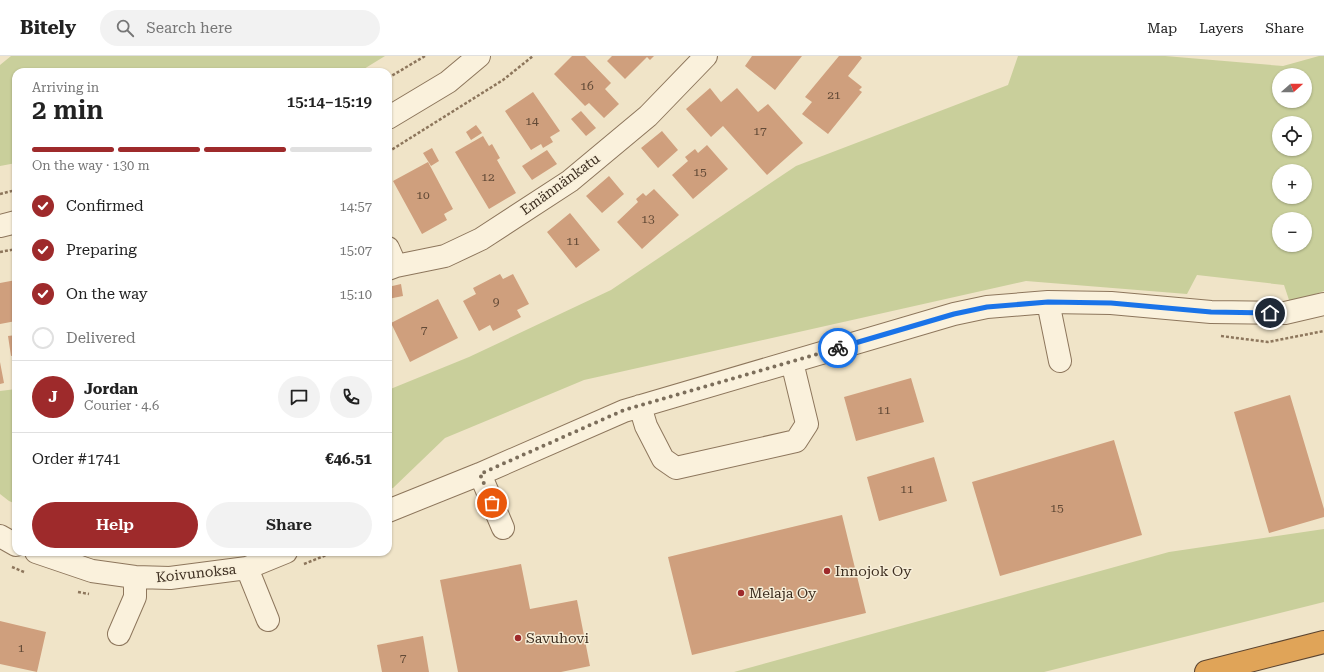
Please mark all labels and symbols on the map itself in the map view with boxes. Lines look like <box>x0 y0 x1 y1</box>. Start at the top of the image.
north arrow <box>1272 68 1312 108</box>
house number: 16 <box>580 79 594 93</box>
house number: 21 <box>827 88 841 102</box>
house number: 14 <box>525 114 539 128</box>
house number: 17 <box>753 124 767 138</box>
street label: Emännänkatu <box>517 150 603 218</box>
house number: 15 <box>693 165 707 179</box>
house number: 12 <box>481 170 495 184</box>
house number: 10 <box>416 188 430 202</box>
house number: 13 <box>641 212 655 226</box>
house number: 11 <box>566 234 580 248</box>
house number: 9 <box>493 295 500 309</box>
pin <box>1253 296 1287 330</box>
house number: 7 <box>421 323 428 337</box>
courier <box>818 328 858 368</box>
house number: 11 <box>877 403 891 417</box>
house number: 11 <box>900 482 914 496</box>
pin <box>475 486 509 520</box>
house number: 15 <box>1050 501 1064 515</box>
street label: Koivunoksa <box>155 561 237 585</box>
place label: Innojok Oy <box>835 563 912 579</box>
marker: Innojok Oy <box>822 566 832 576</box>
place label: Melaja Oy <box>749 585 817 601</box>
marker: Melaja Oy <box>736 588 746 598</box>
place label: Savuhovi <box>526 630 589 646</box>
marker: Savuhovi <box>513 633 523 643</box>
house number: 1 <box>18 641 25 655</box>
house number: 7 <box>400 651 407 665</box>

